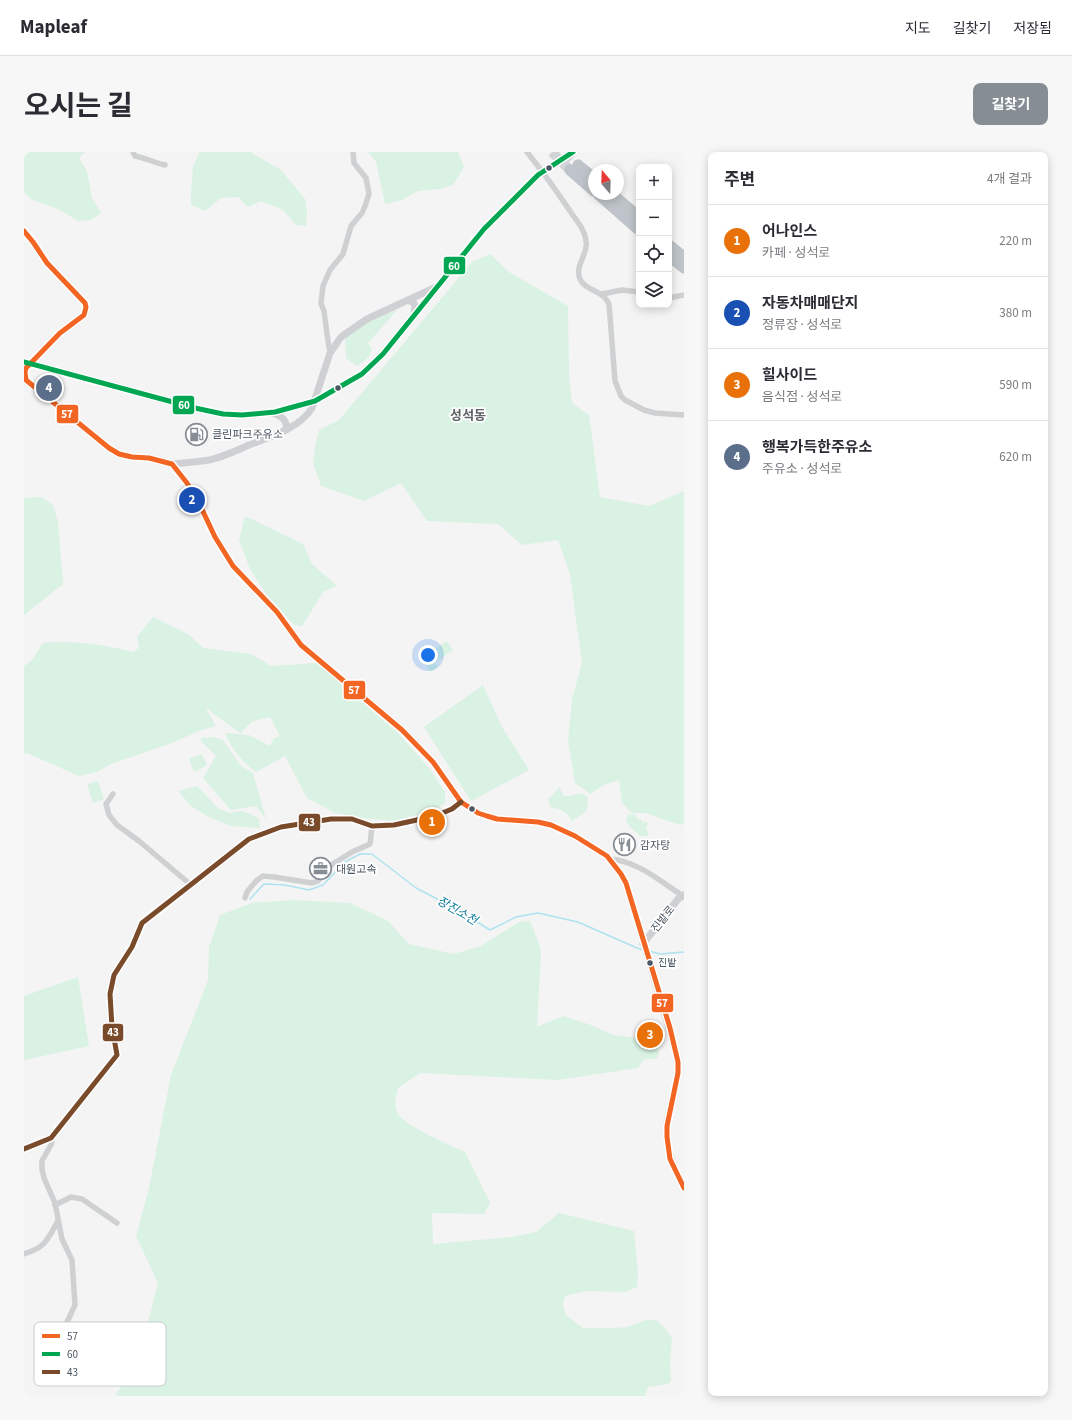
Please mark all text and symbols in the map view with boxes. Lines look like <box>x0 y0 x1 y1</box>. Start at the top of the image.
text: Mapleaf <box>20 14 87 41</box>
text: 지도 <box>905 19 931 39</box>
text: 길찾기 <box>953 19 991 39</box>
text: 저장됨 <box>1013 19 1052 39</box>
button: 길찾기 <box>973 83 1048 125</box>
text: 오시는 길 <box>24 86 133 126</box>
unlabelled marker <box>544 163 554 173</box>
north arrow <box>588 164 624 200</box>
map controls <box>636 164 672 308</box>
button: + <box>636 164 672 200</box>
text: 주변 <box>724 168 755 192</box>
text: 4개 결과 <box>987 170 1032 188</box>
button: − <box>636 200 672 236</box>
text: 어나인스 <box>762 221 817 242</box>
text: 1 <box>734 232 740 250</box>
text: 220 m <box>999 232 1032 250</box>
button: locate <box>636 236 672 272</box>
text: 카페 · 성석로 <box>762 244 830 262</box>
line badge: 60 <box>443 256 466 275</box>
text: 60 <box>448 259 460 274</box>
button: layers <box>636 272 672 308</box>
text: 자동차매매단지 <box>762 293 859 314</box>
text: 2 <box>734 304 740 322</box>
text: 380 m <box>999 304 1032 322</box>
text: 정류장 · 성석로 <box>762 316 842 334</box>
text: 힐사이드 <box>762 365 817 386</box>
pin: 4 <box>36 373 62 403</box>
text: 3 <box>734 376 740 394</box>
text: 590 m <box>999 376 1032 394</box>
unlabelled marker <box>333 383 343 393</box>
text: 음식점 · 성석로 <box>762 388 842 406</box>
line badge: 60 <box>172 395 195 415</box>
text: 60 <box>178 398 190 413</box>
line badge: 57 <box>56 404 79 424</box>
text: 57 <box>61 407 73 422</box>
district label: 성석동 <box>450 407 486 425</box>
fuel station icon: 클린파크주유소 <box>184 421 210 447</box>
place label: 클린파크주유소 <box>212 427 283 442</box>
text: 행복가득한주유소 <box>762 437 872 458</box>
text: 4 <box>734 448 740 466</box>
text: 620 m <box>999 448 1032 466</box>
text: 주유소 · 성석로 <box>762 460 842 478</box>
pin: 2 <box>179 485 205 515</box>
your location <box>418 645 438 665</box>
line badge: 57 <box>343 680 366 700</box>
text: 57 <box>348 683 360 698</box>
unlabelled marker <box>467 804 477 814</box>
pin: 1 <box>419 807 445 837</box>
line badge: 43 <box>298 813 321 832</box>
text: 43 <box>303 815 315 830</box>
restaurant icon: 감자탕 <box>611 832 637 858</box>
place label: 감자탕 <box>640 838 670 853</box>
office icon: 대원고속 <box>308 856 334 882</box>
place label: 대원고속 <box>336 862 376 877</box>
water label: 장진소천 <box>434 893 482 930</box>
street label: 진밭로 <box>648 902 678 936</box>
place label: 진밭 <box>658 956 676 970</box>
marker: 진밭 <box>645 958 655 968</box>
line badge: 57 <box>651 993 674 1013</box>
text: 57 <box>656 996 668 1011</box>
pin: 3 <box>637 1020 663 1050</box>
line badge: 43 <box>102 1023 124 1042</box>
text: 43 <box>107 1025 119 1040</box>
legend <box>34 1322 166 1386</box>
text: 57 <box>67 1329 78 1344</box>
text: 60 <box>67 1347 78 1362</box>
text: 43 <box>67 1365 78 1380</box>

